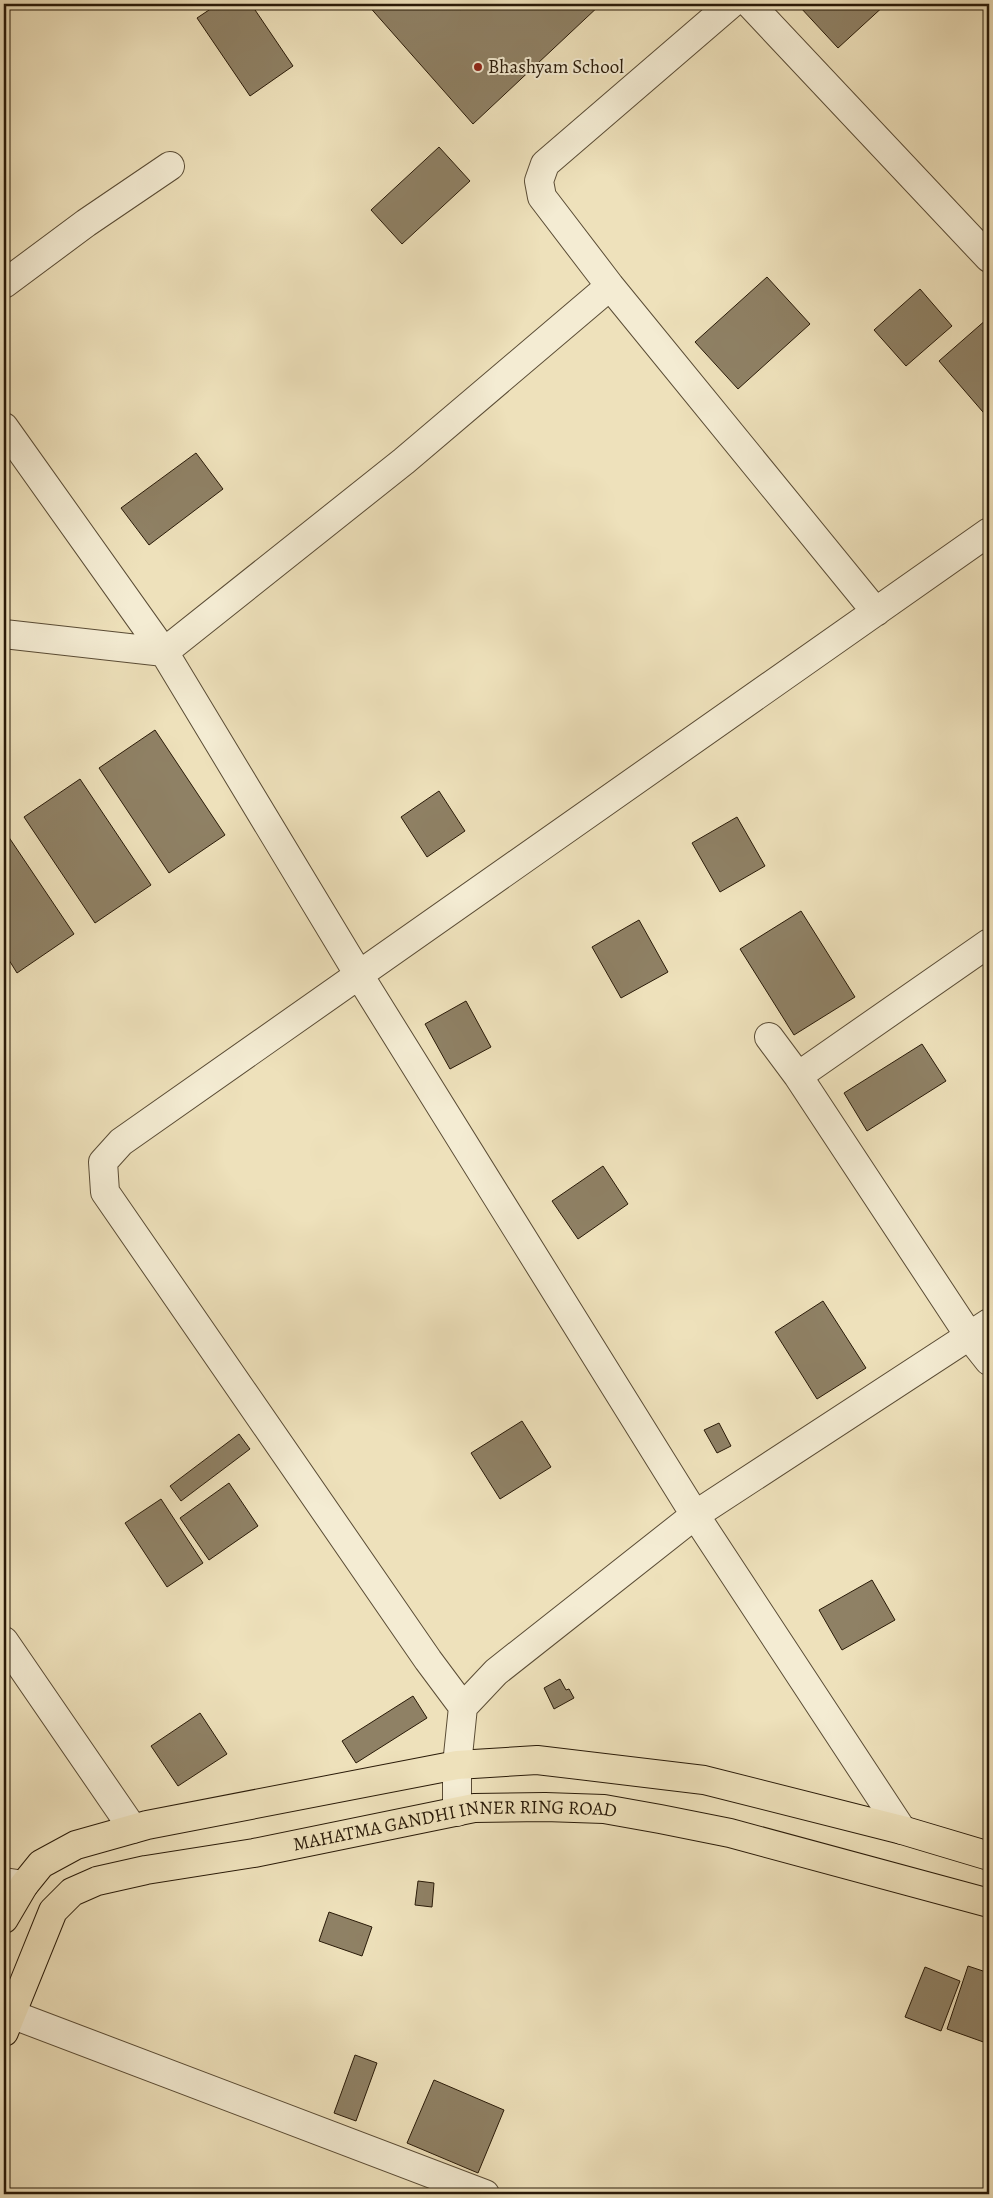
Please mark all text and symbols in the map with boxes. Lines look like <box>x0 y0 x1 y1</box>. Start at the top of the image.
place label: Bhashyam School <box>488 54 624 80</box>
marker: Bhashyam School <box>472 61 484 73</box>
street label: MAHATMA GANDHI INNER RING ROAD <box>291 1794 619 1858</box>

